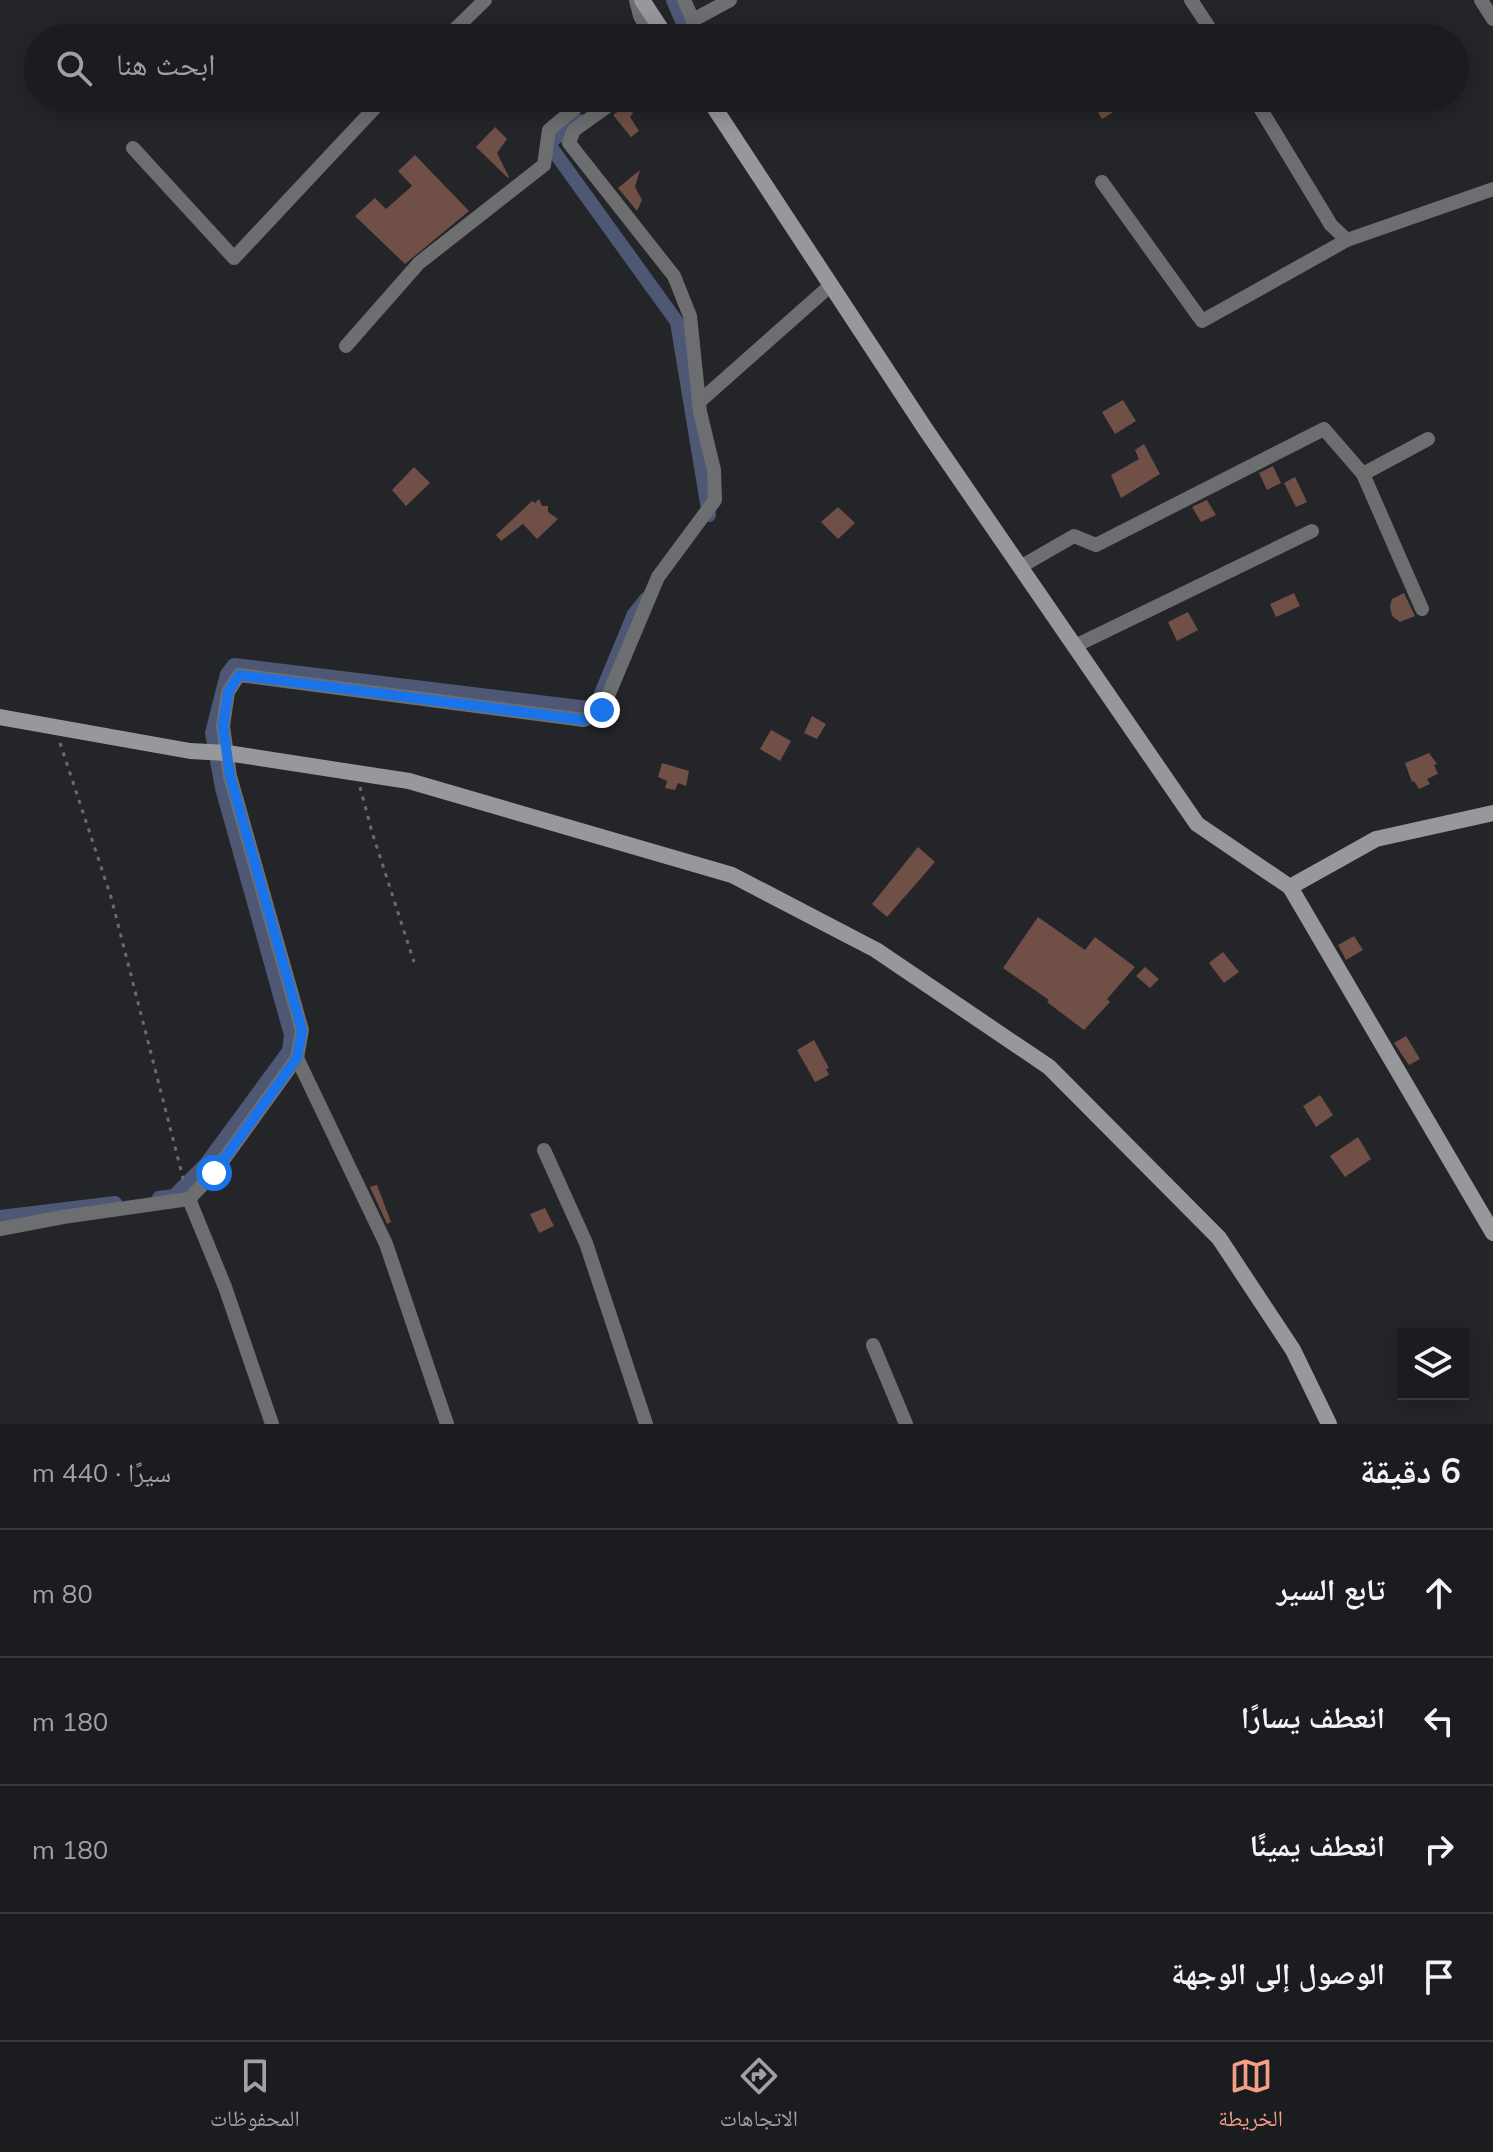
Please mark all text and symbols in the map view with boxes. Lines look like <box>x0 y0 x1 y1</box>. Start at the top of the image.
search box <box>24 24 1469 112</box>
text: ابحث هنا <box>116 45 215 83</box>
icon: search <box>52 46 96 90</box>
route end <box>584 692 620 728</box>
route start <box>196 1155 232 1191</box>
map controls <box>1397 1328 1469 1400</box>
button: layers <box>1397 1328 1469 1400</box>
text: 6 دقيقة <box>1360 1449 1461 1492</box>
text: سيرًا · 440 m <box>32 1456 171 1489</box>
text: تابع السير <box>1277 1570 1385 1608</box>
icon: ahead <box>1417 1571 1461 1615</box>
text: 80 m <box>32 1577 93 1610</box>
text: انعطف يسارًا <box>1241 1698 1385 1736</box>
icon: left <box>1417 1699 1461 1743</box>
text: 180 m <box>32 1705 108 1738</box>
text: انعطف يمينًا <box>1250 1826 1385 1864</box>
icon: right <box>1417 1827 1461 1871</box>
text: 180 m <box>32 1833 108 1866</box>
text: الوصول إلى الوجهة <box>1171 1954 1385 1992</box>
icon: arrive <box>1417 1955 1461 1999</box>
tab: المحفوظات <box>210 2054 300 2140</box>
tab: الاتجاهات <box>720 2054 798 2140</box>
tab: الخريطة <box>1218 2054 1283 2140</box>

